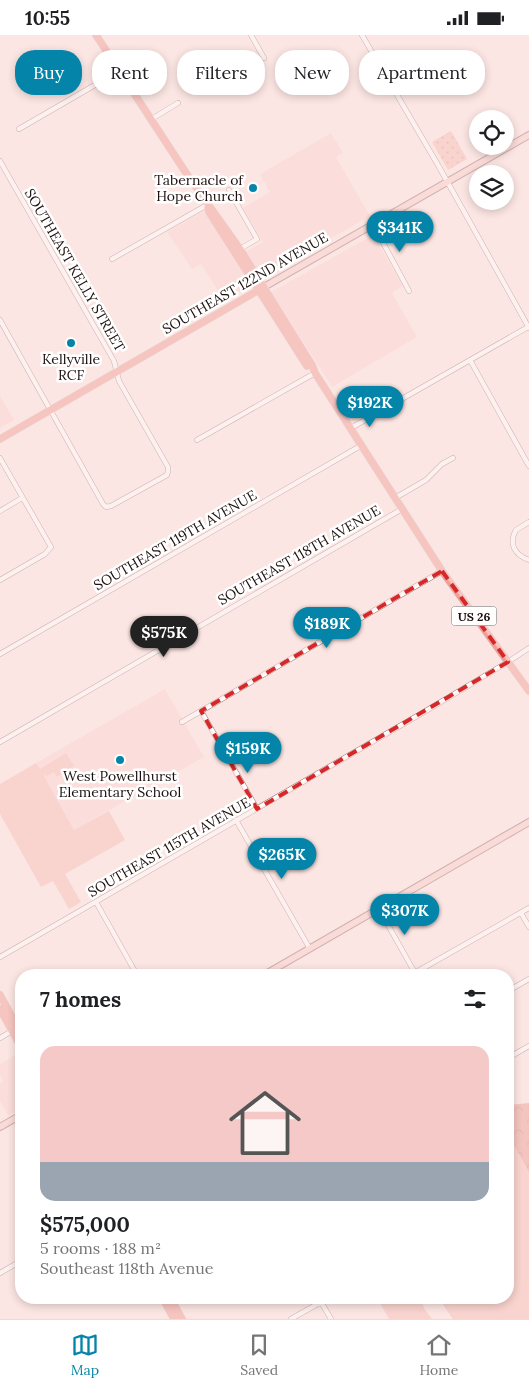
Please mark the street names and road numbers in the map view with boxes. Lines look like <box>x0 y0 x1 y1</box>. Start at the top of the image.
street label: SOUTHEAST KELLY STREET <box>21 185 129 355</box>
street label: SOUTHEAST 122ND AVENUE <box>159 228 331 338</box>
street label: SOUTHEAST 119TH AVENUE <box>90 486 260 594</box>
street label: SOUTHEAST 118TH AVENUE <box>214 501 384 609</box>
road number: US 26 <box>452 607 496 625</box>
street label: SOUTHEAST 115TH AVENUE <box>84 793 254 901</box>

